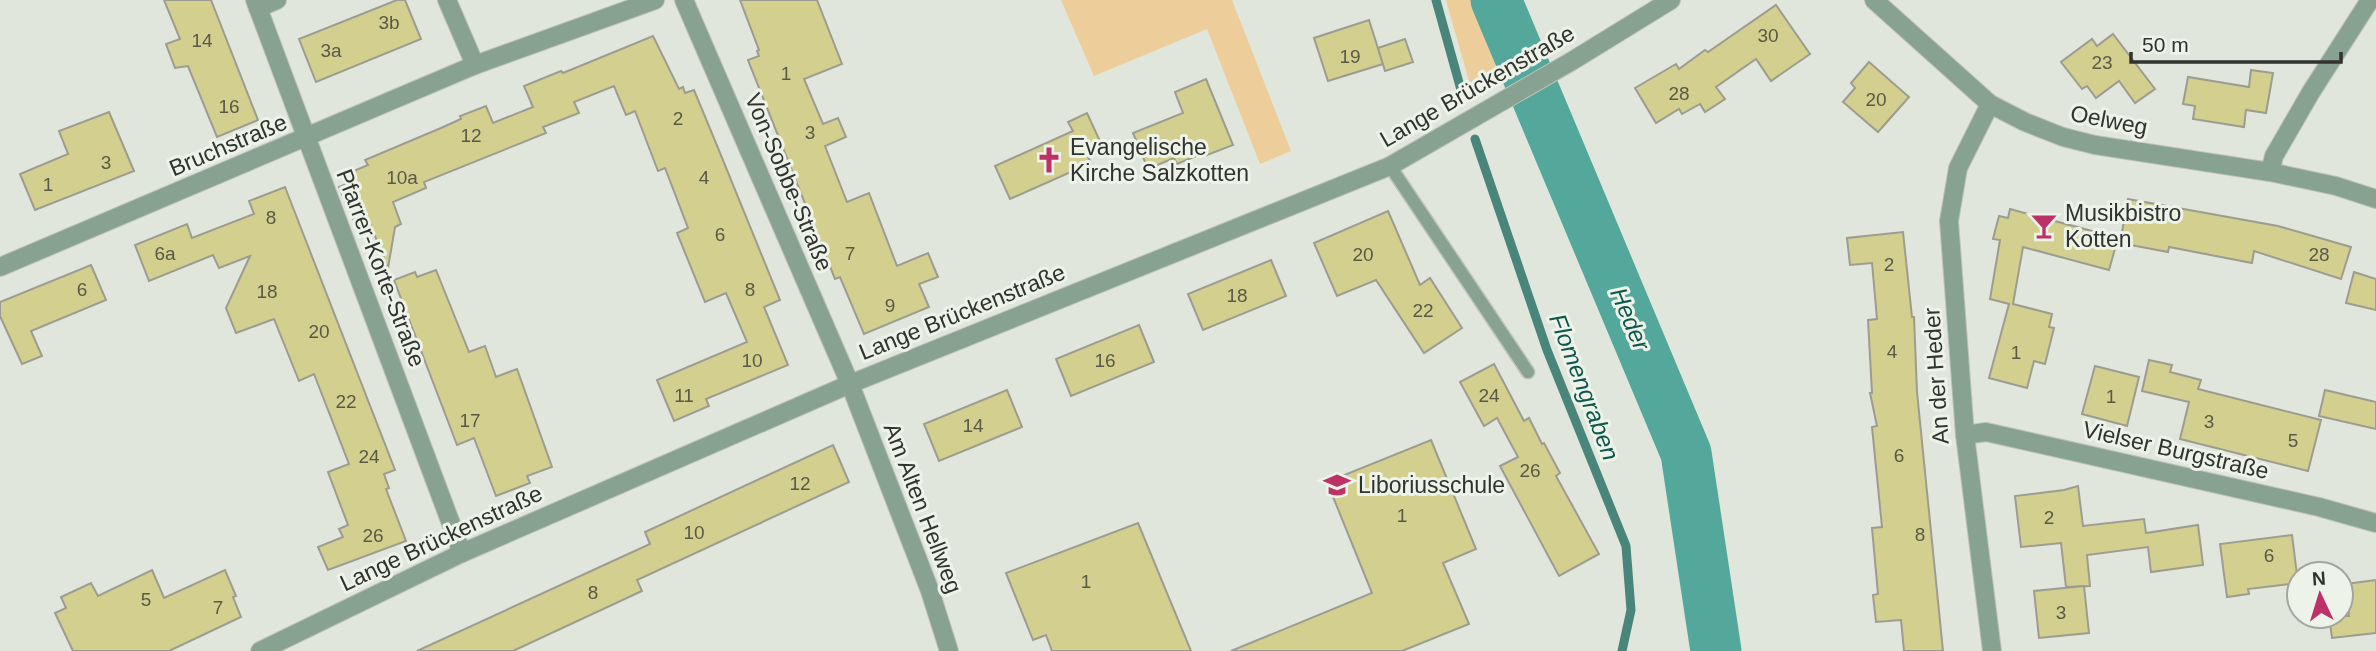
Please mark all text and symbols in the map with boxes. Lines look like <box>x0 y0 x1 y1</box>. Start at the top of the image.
house number: 3b <box>378 12 400 33</box>
street label: Lange Brückenstraße <box>1375 20 1579 152</box>
scale bar <box>2131 21 2341 65</box>
house number: 30 <box>1757 25 1779 46</box>
house number: 14 <box>191 30 213 51</box>
text: 50 m <box>2142 33 2189 56</box>
house number: 3a <box>320 40 342 61</box>
house number: 19 <box>1339 46 1361 67</box>
house number: 23 <box>2091 52 2113 73</box>
house number: 1 <box>781 63 791 84</box>
house number: 28 <box>1668 83 1690 104</box>
street label: Von-Sobbe-Straße <box>740 89 838 275</box>
house number: 20 <box>1865 89 1887 110</box>
house number: 16 <box>218 96 240 117</box>
street label: Oelweg <box>2068 100 2150 140</box>
house number: 2 <box>673 108 683 129</box>
street label: Bruchstraße <box>165 109 291 181</box>
house number: 3 <box>805 122 815 143</box>
house number: 12 <box>460 125 482 146</box>
place label: Evangelische Kirche Salzkotten <box>1070 134 1249 186</box>
church icon: Evangelische Kirche Salzkotten <box>1034 145 1064 175</box>
house number: 3 <box>101 152 111 173</box>
street label: Pfarrer-Korte-Straße <box>331 165 431 371</box>
house number: 10a <box>386 167 418 188</box>
house number: 4 <box>699 167 710 188</box>
house number: 1 <box>43 174 53 195</box>
place label: Musikbistro Kotten <box>2065 200 2181 252</box>
house number: 8 <box>266 207 276 228</box>
bar icon: Musikbistro Kotten <box>2029 211 2059 241</box>
house number: 6 <box>715 224 725 245</box>
house number: 6a <box>154 243 176 264</box>
house number: 7 <box>845 243 855 264</box>
house number: 20 <box>1352 244 1374 265</box>
house number: 28 <box>2308 244 2330 265</box>
house number: 2 <box>1884 254 1894 275</box>
street label: Lange Brückenstraße <box>855 259 1069 365</box>
house number: 6 <box>77 279 87 300</box>
house number: 8 <box>745 279 755 300</box>
house number: 18 <box>256 281 278 302</box>
water label: Heder <box>1605 283 1656 355</box>
house number: 18 <box>1226 285 1248 306</box>
house number: 9 <box>885 295 895 316</box>
house number: 22 <box>1412 300 1434 321</box>
street label: An der Heder <box>1918 307 1954 445</box>
water label: Flomengraben <box>1544 310 1625 464</box>
house number: 20 <box>308 321 330 342</box>
house number: 4 <box>1887 341 1898 362</box>
house number: 1 <box>2011 342 2021 363</box>
house number: 10 <box>741 350 763 371</box>
house number: 16 <box>1094 350 1116 371</box>
house number: 11 <box>674 385 694 406</box>
house number: 24 <box>1478 385 1500 406</box>
house number: 1 <box>2106 386 2116 407</box>
house number: 22 <box>335 391 357 412</box>
house number: 17 <box>459 410 481 431</box>
house number: 3 <box>2204 411 2214 432</box>
house number: 14 <box>962 415 984 436</box>
street label: Vielser Burgstraße <box>2080 416 2272 484</box>
street label: Am Alten Hellweg <box>879 419 967 597</box>
house number: 5 <box>2288 430 2298 451</box>
house number: 6 <box>1894 445 1904 466</box>
house number: 24 <box>358 446 380 467</box>
house number: 26 <box>1519 460 1541 481</box>
school or university icon: Liboriusschule <box>1322 470 1352 500</box>
place label: Liboriusschule <box>1358 472 1505 498</box>
house number: 12 <box>789 473 811 494</box>
street label: Lange Brückenstraße <box>336 480 546 596</box>
house number: 1 <box>1397 505 1407 526</box>
house number: 2 <box>2044 507 2054 528</box>
house number: 10 <box>683 522 705 543</box>
house number: 8 <box>1915 524 1925 545</box>
house number: 26 <box>362 525 384 546</box>
house number: 6 <box>2264 545 2274 566</box>
north arrow <box>2285 560 2355 630</box>
text: N <box>2311 568 2326 589</box>
house number: 1 <box>1081 571 1091 592</box>
house number: 8 <box>588 582 598 603</box>
house number: 5 <box>141 589 151 610</box>
house number: 7 <box>213 597 223 618</box>
house number: 3 <box>2056 602 2066 623</box>

